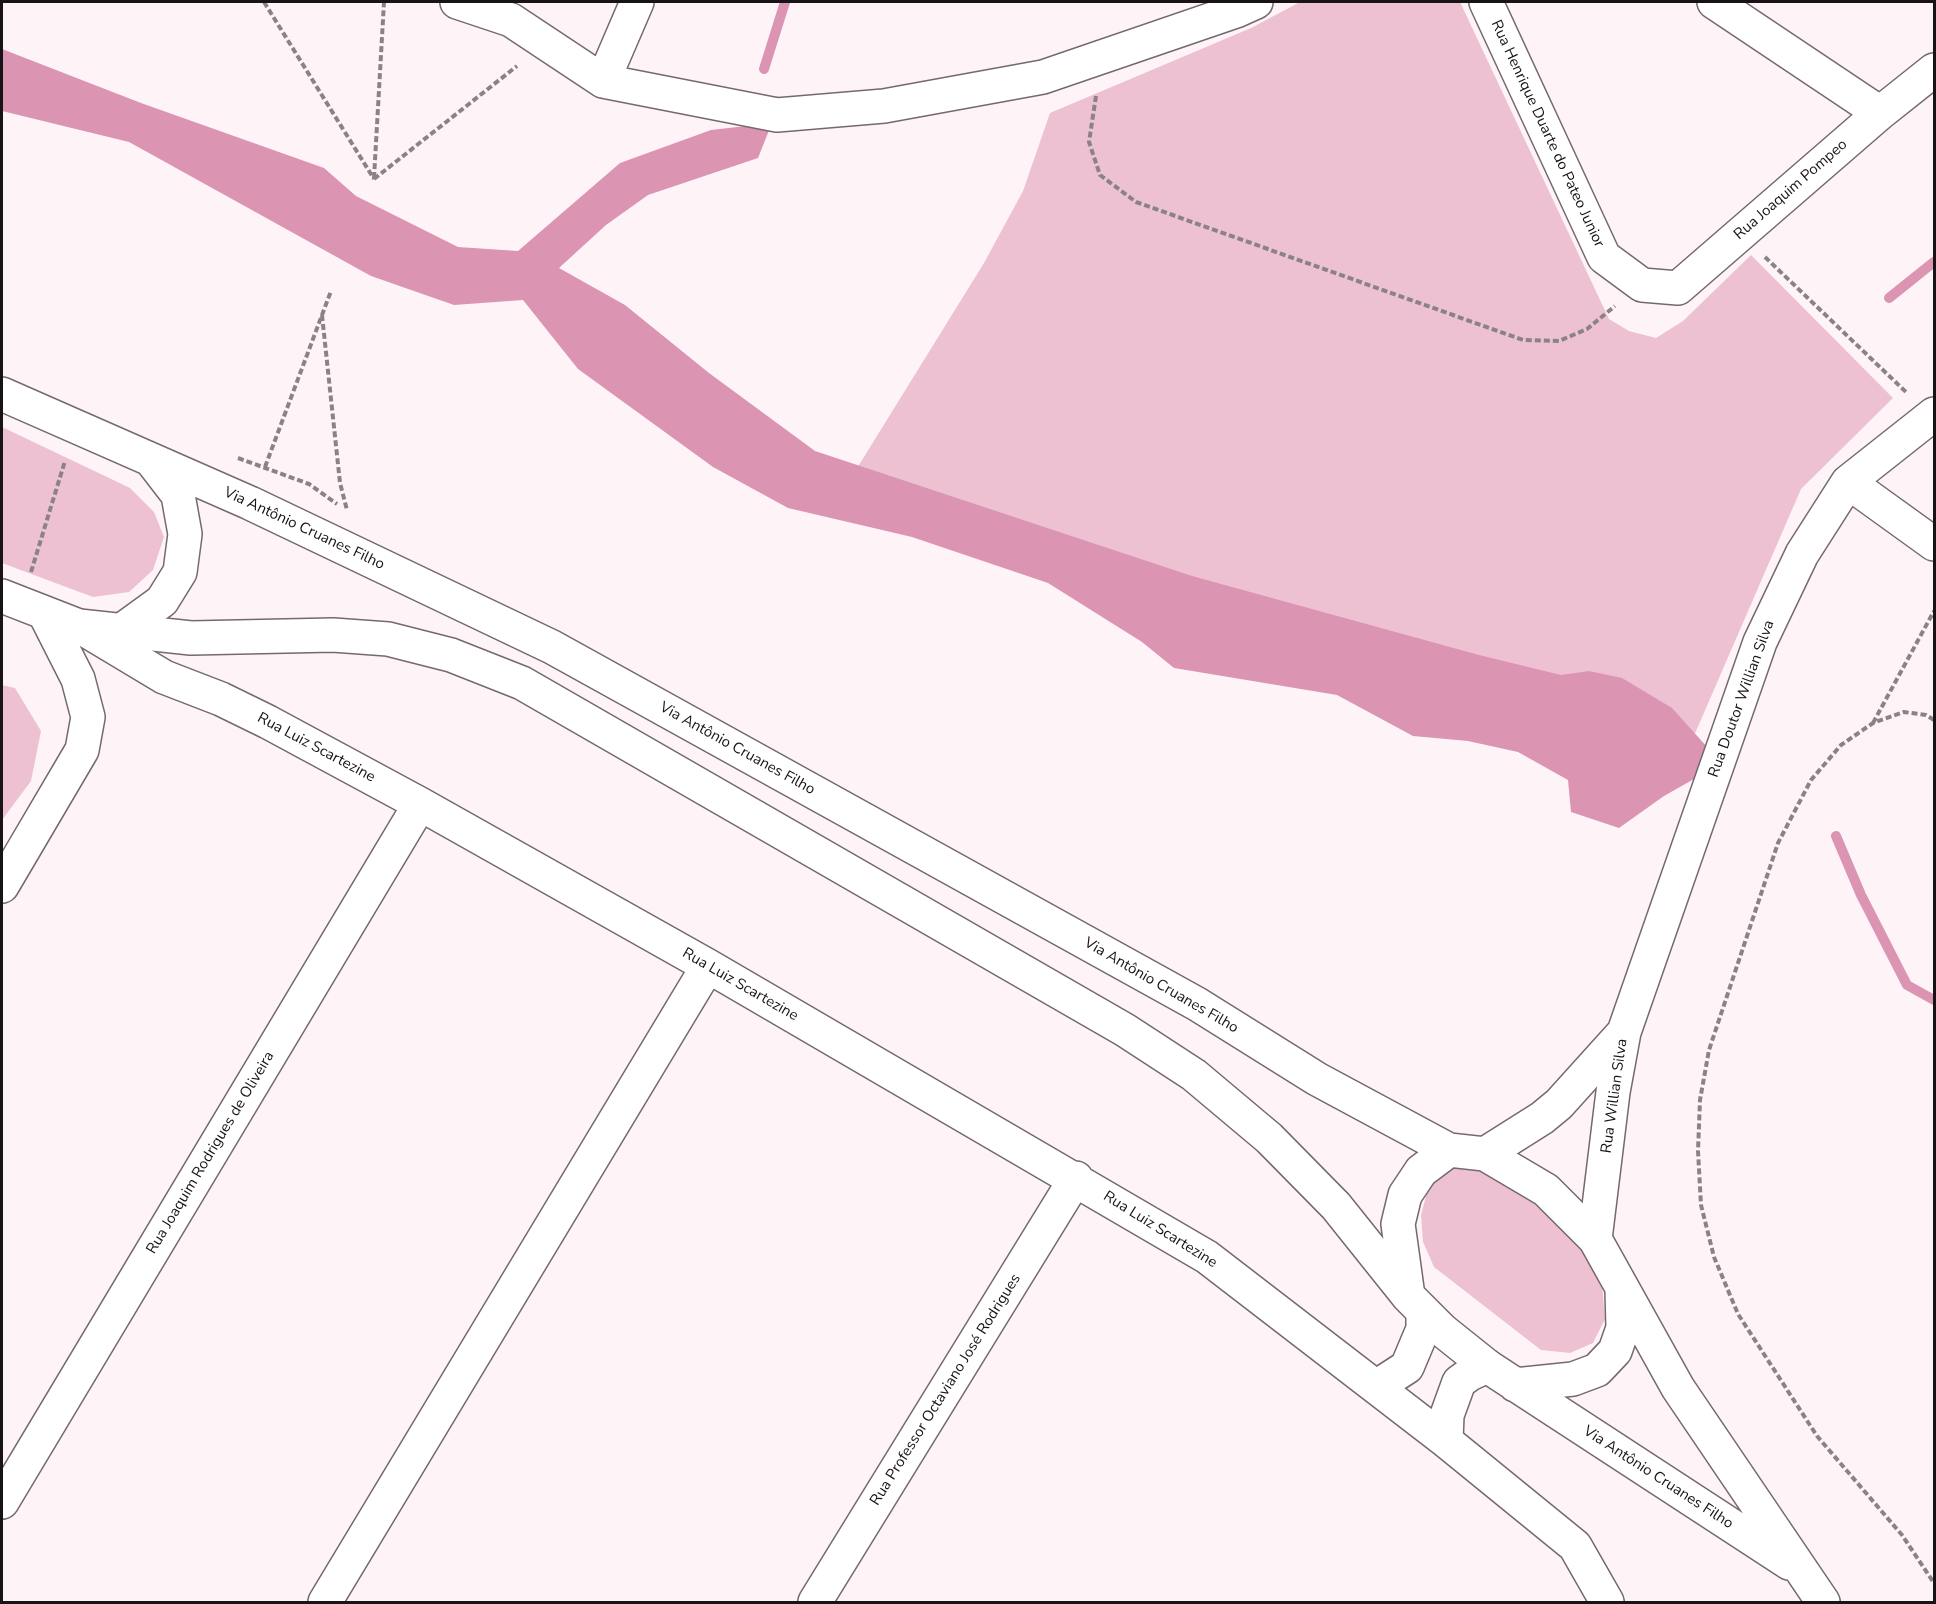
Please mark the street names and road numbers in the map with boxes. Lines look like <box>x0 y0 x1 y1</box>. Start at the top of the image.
street label: Rua Henrique Duarte do Pateo Junior <box>1486 18 1608 250</box>
street label: Rua Joaquim Pompeo <box>1731 136 1851 244</box>
street label: Via Antônio Cruanes Filho <box>221 484 387 574</box>
street label: Rua Doutor Willian Silva <box>1705 618 1779 780</box>
street label: Via Antônio Cruanes Filho <box>656 699 818 799</box>
street label: Rua Luiz Scartezine <box>254 709 378 787</box>
street label: Via Antônio Cruanes Filho <box>1081 934 1241 1038</box>
street label: Rua Luiz Scartezine <box>679 945 801 1025</box>
street label: Rua Willian Silva <box>1598 1038 1632 1154</box>
street label: Rua Joaquim Rodrigues de Oliveira <box>143 1048 279 1258</box>
street label: Rua Luiz Scartezine <box>1100 1188 1220 1272</box>
street label: Rua Professor Octaviano José Rodrigues <box>867 1271 1025 1509</box>
street label: Via Antônio Cruanes Filho <box>1580 1423 1736 1533</box>

